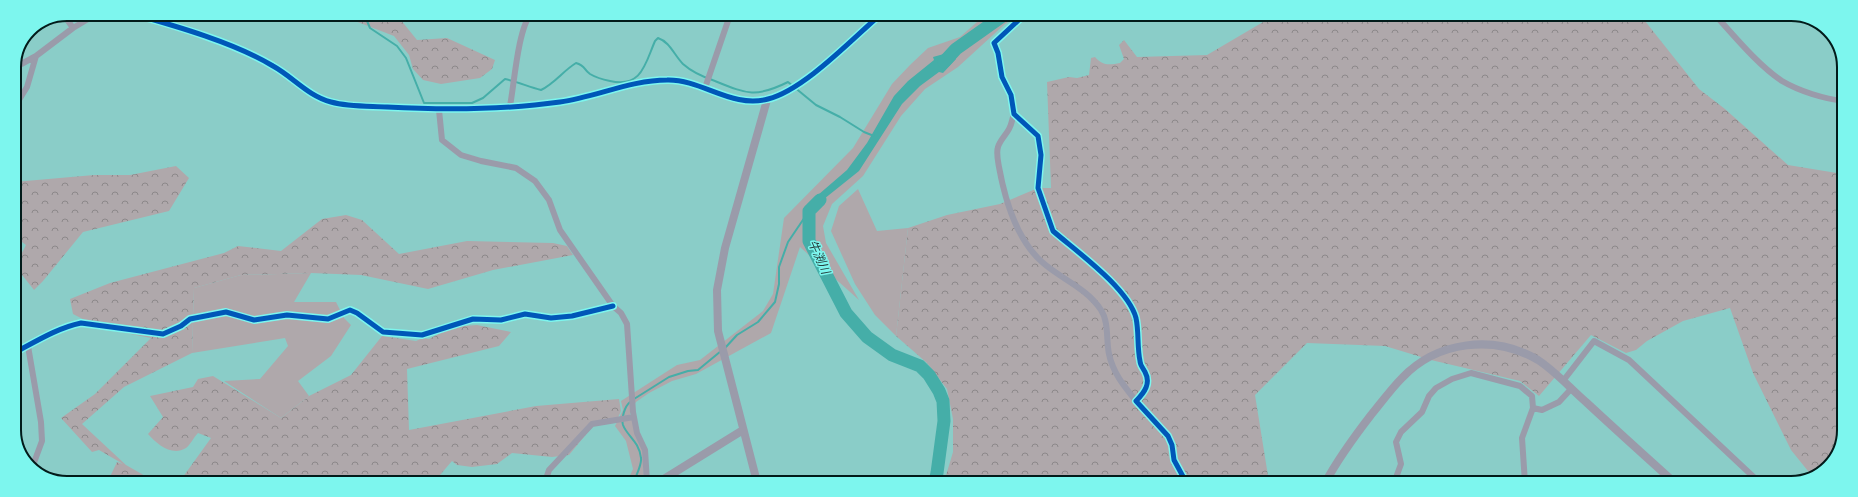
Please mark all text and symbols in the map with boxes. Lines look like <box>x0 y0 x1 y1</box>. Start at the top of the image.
water label: 牛渕川 <box>805 238 834 278</box>

